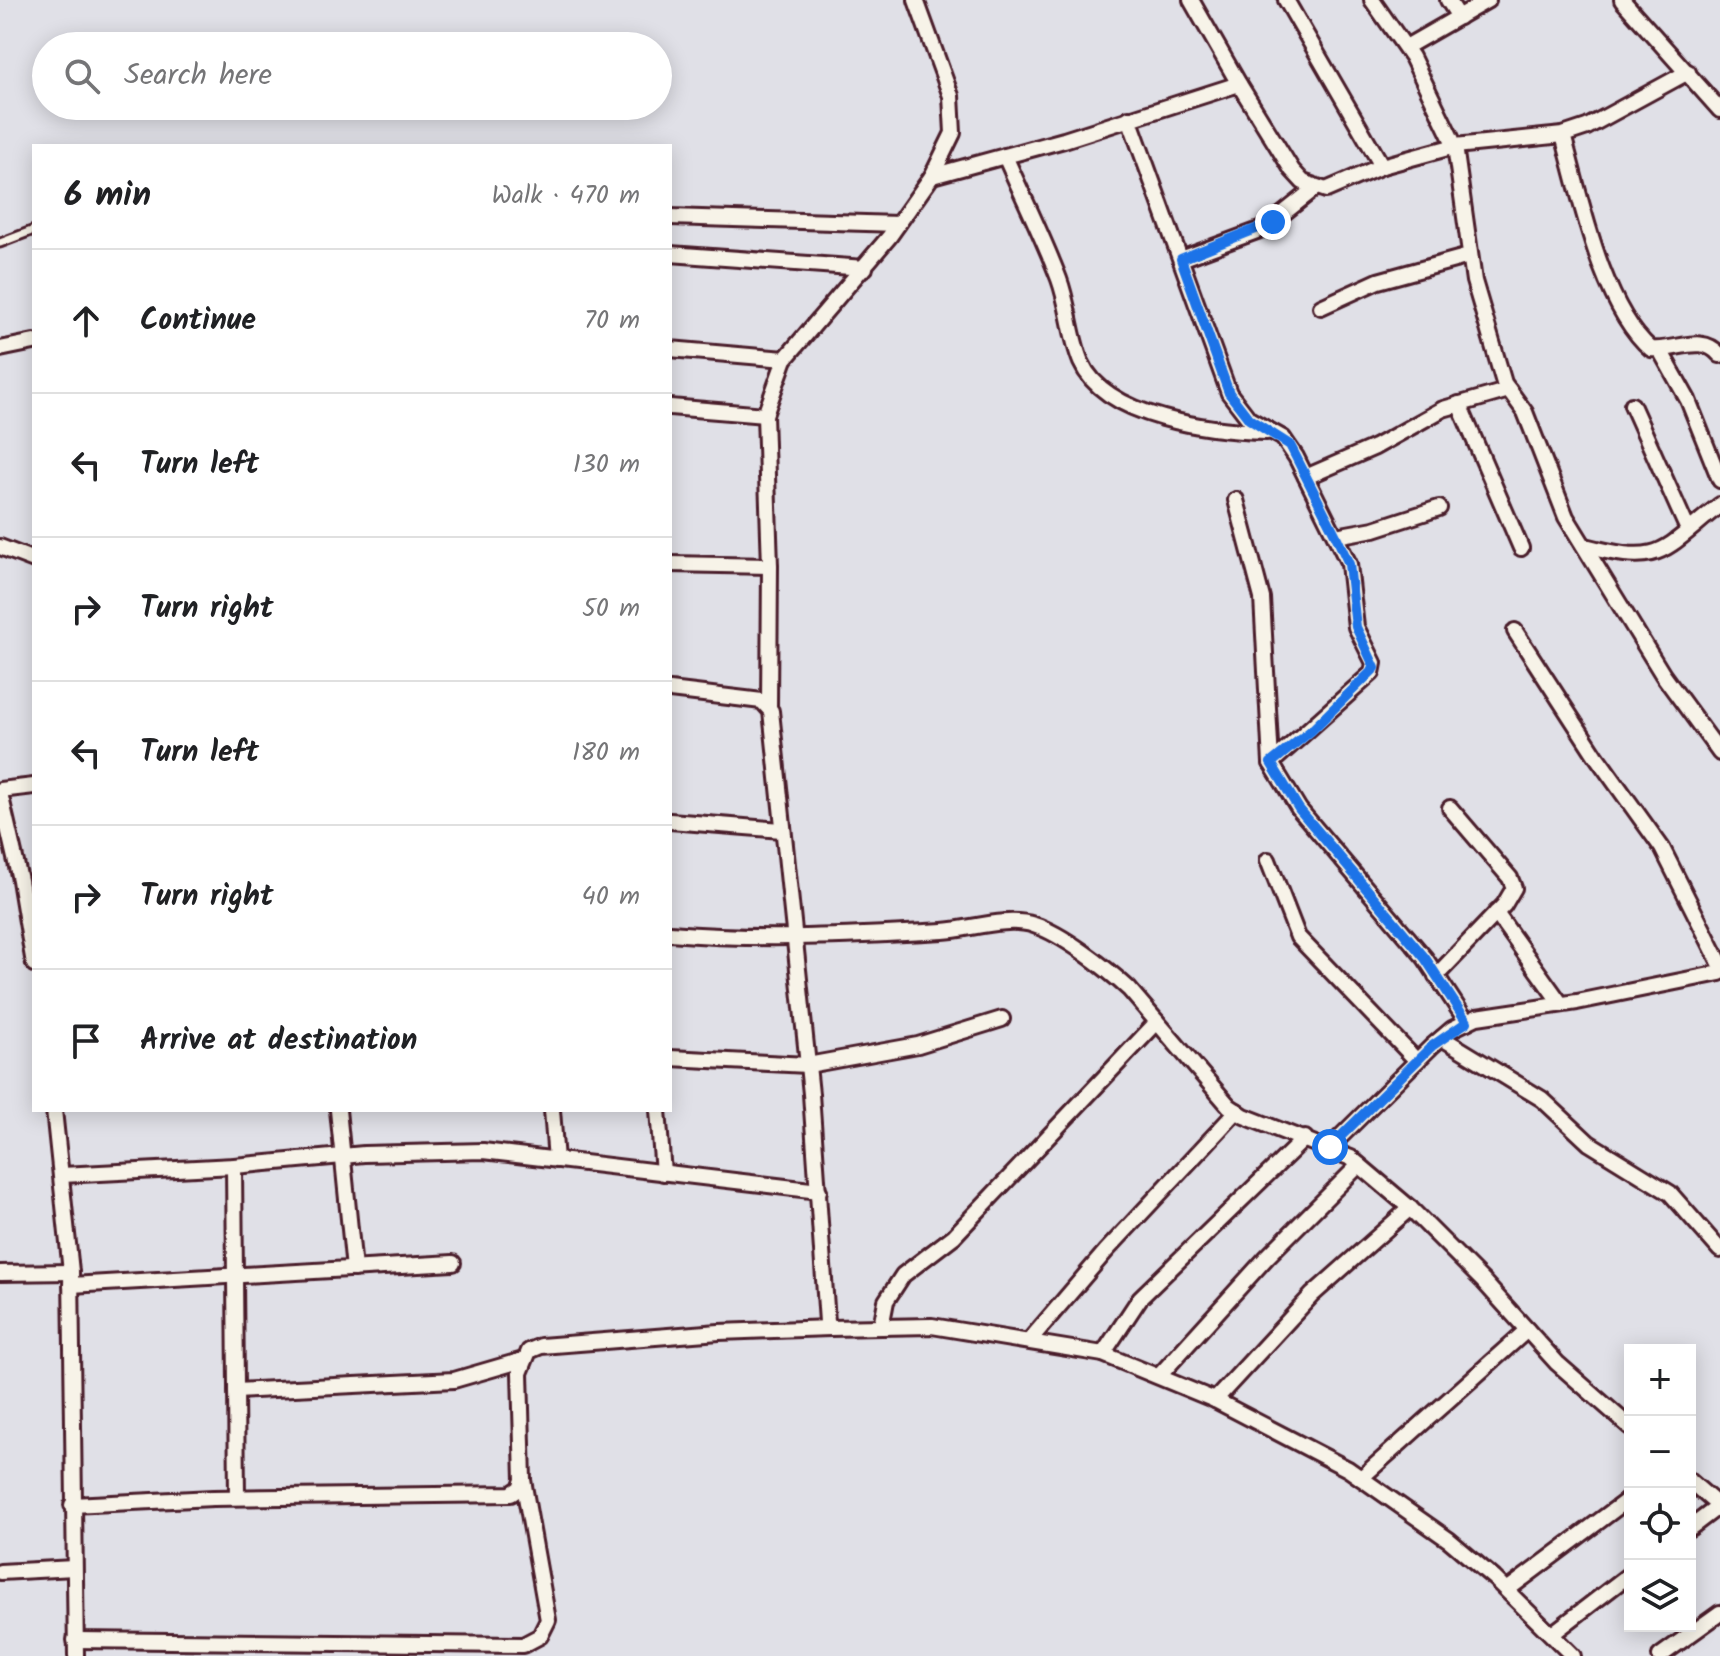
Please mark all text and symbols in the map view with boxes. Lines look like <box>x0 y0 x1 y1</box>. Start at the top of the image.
search box <box>32 32 672 120</box>
text: Search here <box>124 52 272 100</box>
icon: search <box>60 54 104 98</box>
text: 6 min <box>64 169 151 223</box>
text: Walk · 470 m <box>491 175 640 217</box>
route end <box>1255 204 1291 240</box>
text: Continue <box>140 297 256 345</box>
icon: ahead <box>64 299 108 343</box>
text: 70 m <box>584 300 640 342</box>
text: Turn left <box>140 441 259 489</box>
icon: left <box>64 443 108 487</box>
text: 130 m <box>573 444 640 486</box>
text: Turn right <box>140 585 273 633</box>
icon: right <box>64 587 108 631</box>
text: 50 m <box>582 588 640 630</box>
text: Turn left <box>140 729 259 777</box>
icon: left <box>64 731 108 775</box>
text: 180 m <box>572 732 640 774</box>
text: Turn right <box>140 873 273 921</box>
icon: right <box>64 875 108 919</box>
text: 40 m <box>582 876 640 918</box>
text: Arrive at destination <box>140 1017 417 1065</box>
icon: arrive <box>64 1019 108 1063</box>
route start <box>1312 1129 1348 1165</box>
map controls <box>1624 1344 1696 1632</box>
button: + <box>1624 1344 1696 1416</box>
button: − <box>1624 1416 1696 1488</box>
button: locate <box>1624 1488 1696 1560</box>
button: layers <box>1624 1560 1696 1632</box>

